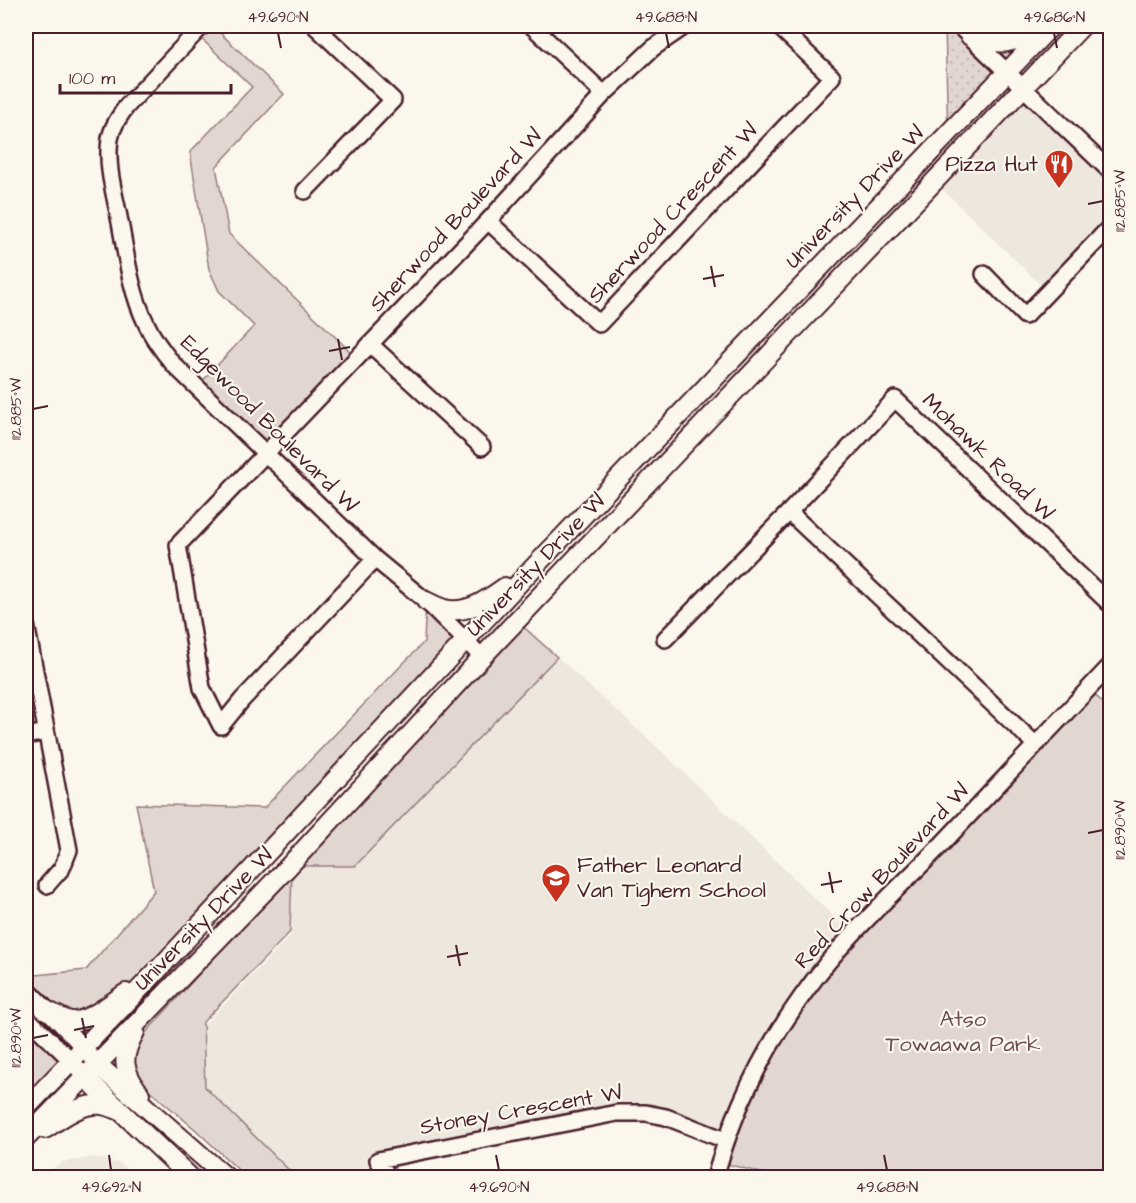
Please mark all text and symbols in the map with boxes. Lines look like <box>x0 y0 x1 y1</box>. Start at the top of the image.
text: 49.690°N <box>248 7 308 28</box>
text: 49.688°N <box>635 7 697 28</box>
text: 49.686°N <box>1023 7 1085 28</box>
scale bar <box>60 57 231 95</box>
text: 100 m <box>69 66 115 91</box>
street label: Sherwood Crescent W <box>581 115 766 310</box>
street label: University Drive W <box>778 118 933 276</box>
street label: Sherwood Boulevard W <box>362 121 550 319</box>
restaurant icon: Pizza Hut <box>1043 148 1075 190</box>
place label: Pizza Hut <box>945 149 1038 180</box>
text: 112.885°W <box>1110 170 1131 232</box>
street label: Edgewood Boulevard W <box>172 328 365 521</box>
text: 112.885°W <box>6 378 27 440</box>
street label: Mohawk Road W <box>915 386 1061 528</box>
street label: University Drive W <box>459 486 614 644</box>
street label: Red Crow Boulevard W <box>787 776 977 976</box>
text: 112.890°W <box>1110 800 1131 860</box>
street label: University Drive W <box>127 840 282 998</box>
place label: Father Leonard Van Tighem School <box>577 850 766 907</box>
school or university icon: Father Leonard Van Tighem School <box>540 862 572 904</box>
park label: Atso Towaawa Park <box>886 1004 1041 1060</box>
text: 112.890°W <box>6 1008 27 1068</box>
street label: Stoney Crescent W <box>417 1077 625 1144</box>
text: 49.692°N <box>81 1177 141 1198</box>
text: 49.690°N <box>469 1177 529 1198</box>
text: 49.688°N <box>856 1177 918 1198</box>

